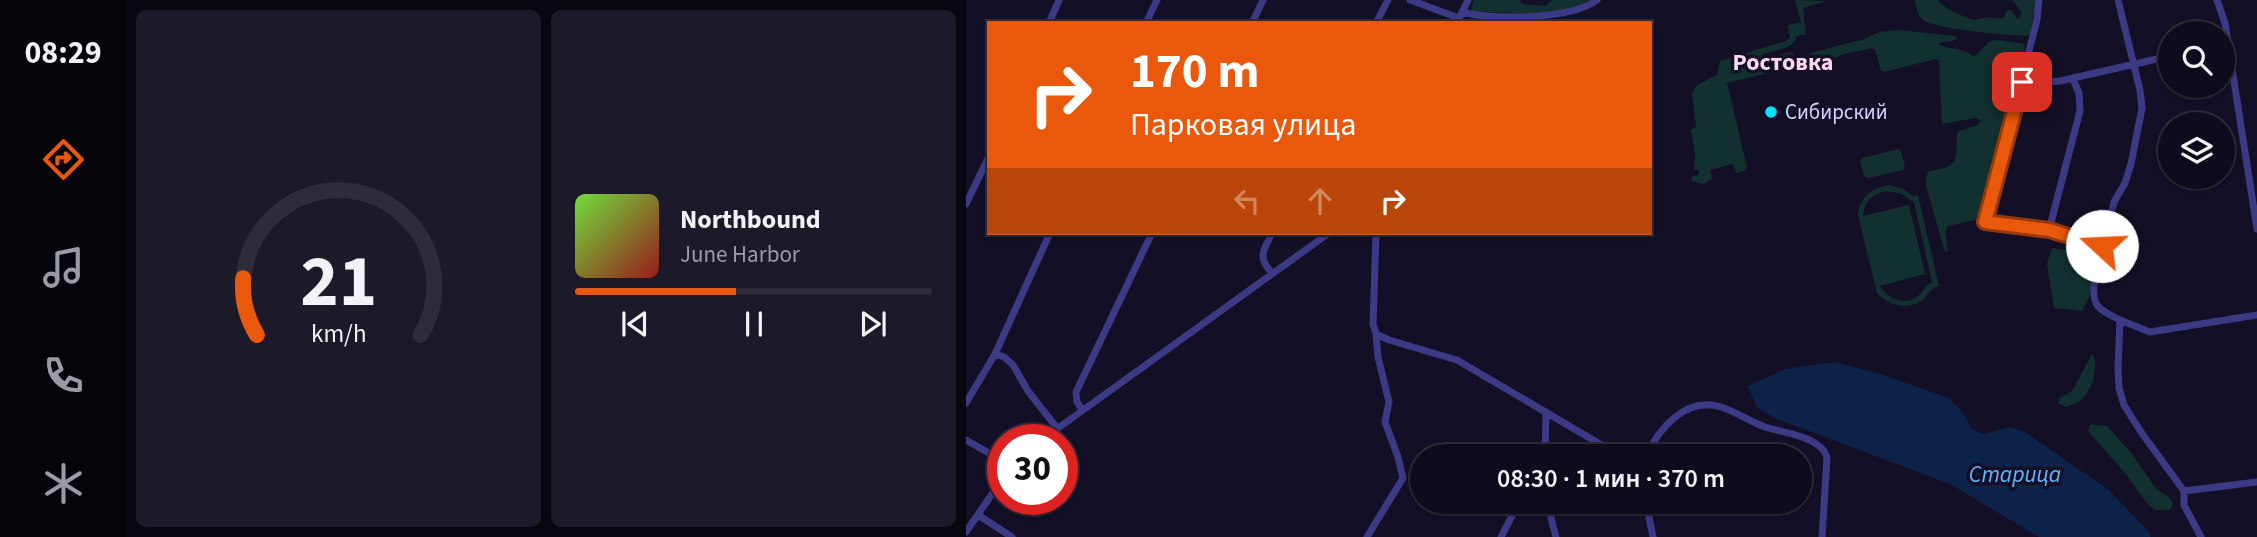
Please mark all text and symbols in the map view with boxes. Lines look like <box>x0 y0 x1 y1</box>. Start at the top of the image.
map controls <box>2158 21 2235 189</box>
button: search <box>2158 21 2235 98</box>
text: 08:29 <box>24 30 102 76</box>
text: 170 m <box>1130 37 1259 107</box>
district label: Ростовка <box>1732 45 1834 80</box>
icon: right <box>1015 49 1106 140</box>
pin <box>1992 52 2052 112</box>
icon: arrive <box>2003 63 2041 101</box>
place label: Сибирский <box>1785 97 1888 127</box>
text: Парковая улица <box>1130 102 1356 148</box>
marker: Сибирский <box>1763 104 1779 120</box>
button: layers <box>2158 112 2235 189</box>
icon: directions <box>39 135 88 184</box>
icon: left <box>1228 182 1266 220</box>
icon: ahead <box>1301 182 1339 220</box>
icon: right <box>1374 182 1412 220</box>
text: Northbound <box>680 201 821 238</box>
position arrow <box>2065 209 2139 283</box>
text: 21 <box>300 230 377 334</box>
text: June Harbor <box>680 238 800 271</box>
icon: music <box>39 243 88 292</box>
icon: previous <box>616 305 654 343</box>
icon: pause <box>735 305 773 343</box>
icon: next <box>854 305 892 343</box>
text: km/h <box>311 315 366 351</box>
icon: phone <box>39 351 88 400</box>
speed limit sign: 30 <box>987 424 1078 515</box>
water label: Старица <box>1969 458 2061 491</box>
icon: climate <box>39 459 88 508</box>
text: 08:30 · 1 мин · 370 m <box>1497 460 1725 497</box>

